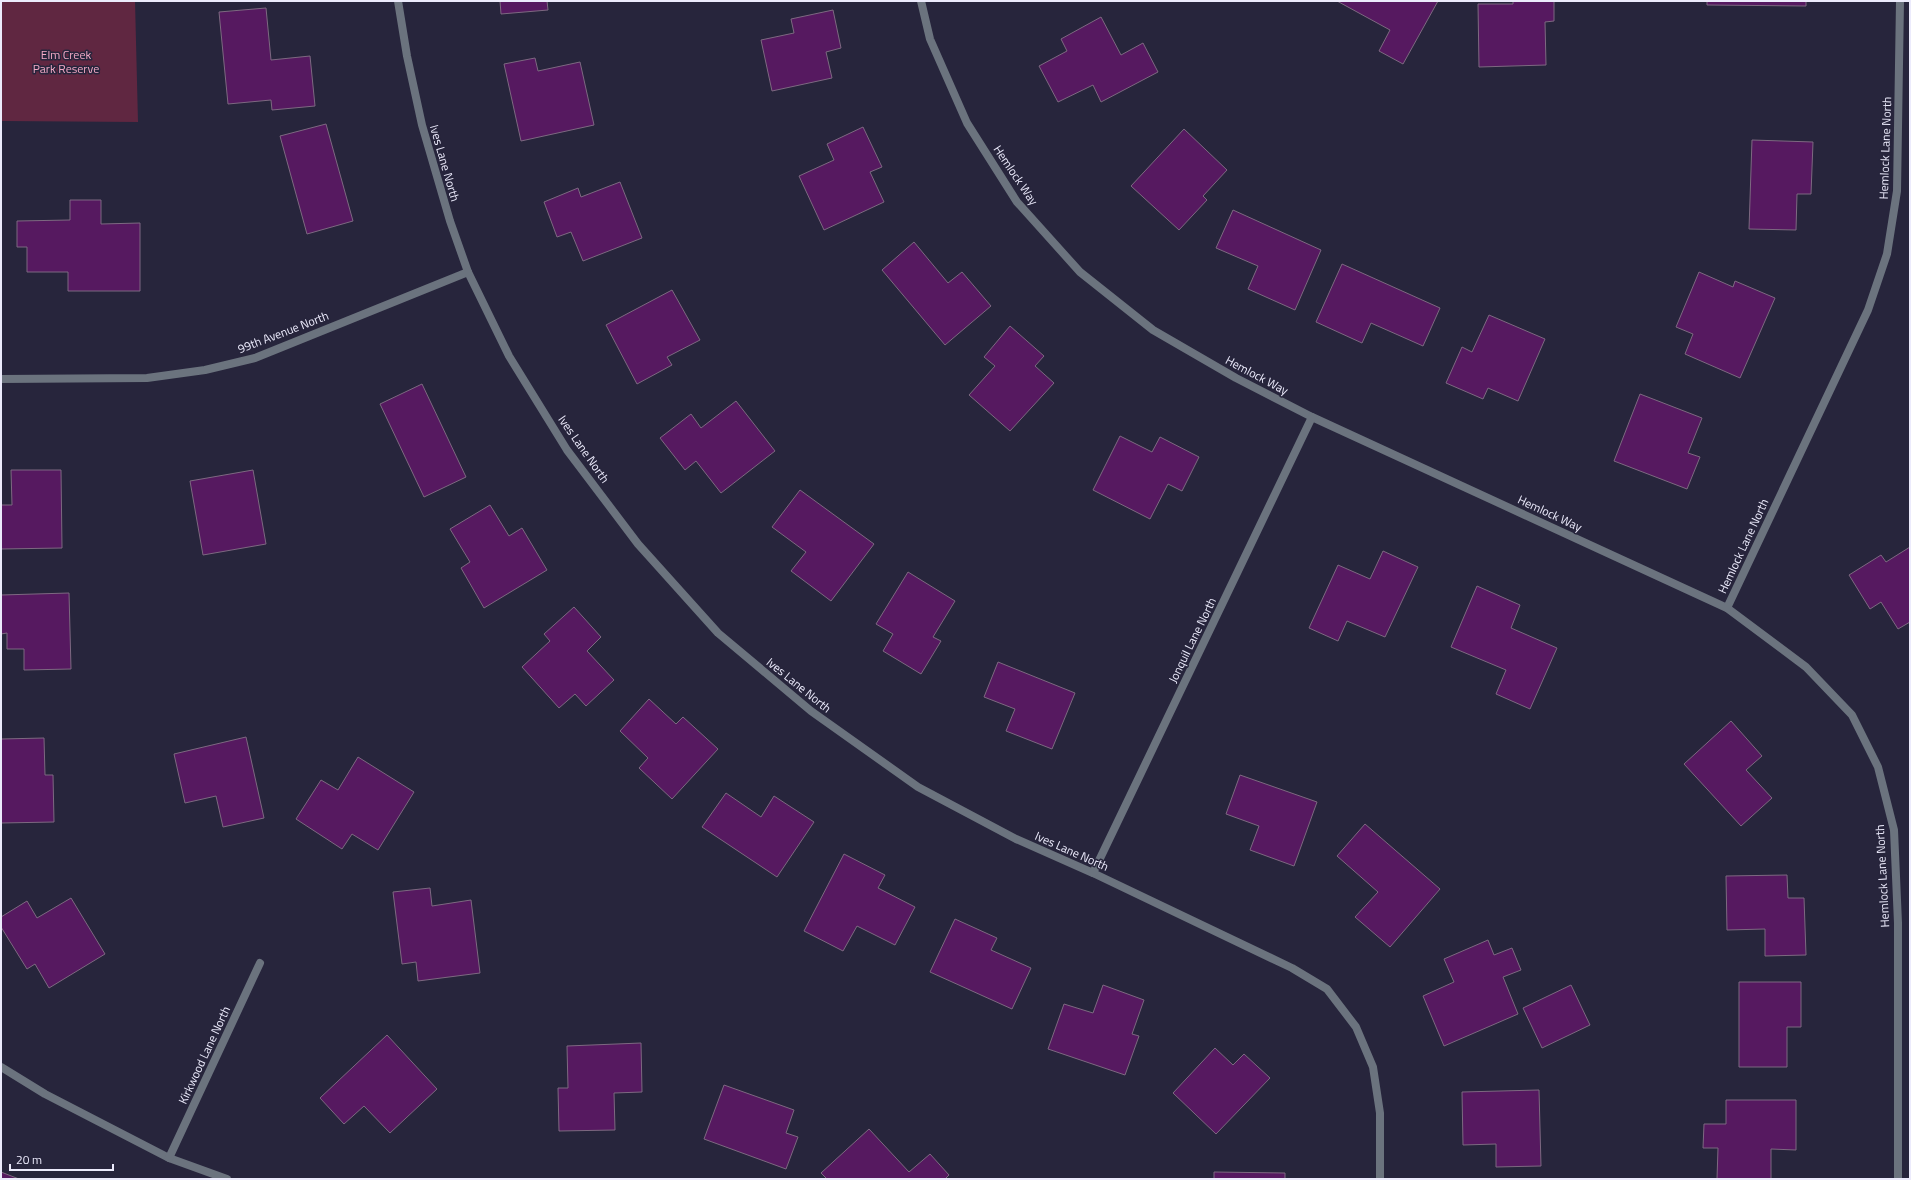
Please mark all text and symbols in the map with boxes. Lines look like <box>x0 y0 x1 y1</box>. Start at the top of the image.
park label: Elm Creek Park Reserve <box>33 45 99 78</box>
street label: Hemlock Lane North <box>1874 96 1896 200</box>
street label: Ives Lane North <box>425 122 465 204</box>
street label: Hemlock Way <box>989 141 1043 209</box>
street label: 99th Avenue North <box>235 306 331 358</box>
street label: Hemlock Way <box>1222 350 1292 400</box>
street label: Ives Lane North <box>554 411 614 487</box>
street label: Hemlock Way <box>1515 490 1585 536</box>
street label: Hemlock Lane North <box>1713 495 1773 597</box>
street label: Jonquil Lane North <box>1163 594 1221 686</box>
street label: Ives Lane North <box>762 653 836 717</box>
street label: Hemlock Lane North <box>1870 824 1894 928</box>
street label: Ives Lane North <box>1032 826 1112 876</box>
street label: Kirkwood Lane North <box>173 1003 235 1107</box>
scale bar <box>10 1146 113 1172</box>
text: 20 m <box>16 1150 42 1169</box>

